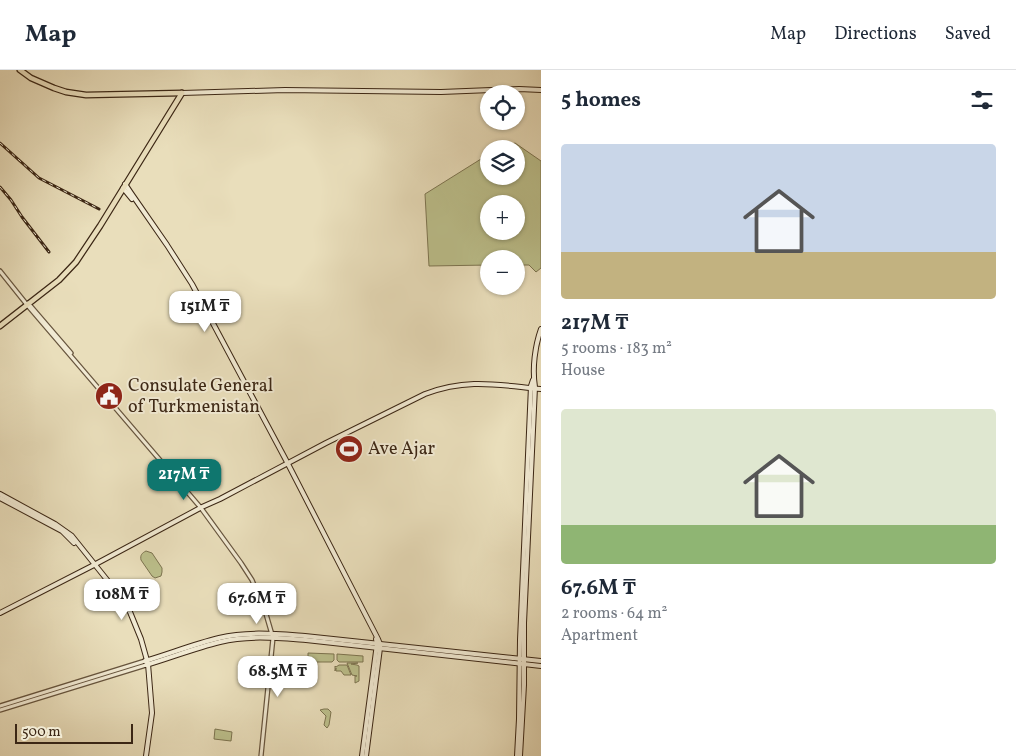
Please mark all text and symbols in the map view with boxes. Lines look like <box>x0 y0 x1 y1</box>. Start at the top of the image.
text: Map <box>25 18 76 52</box>
text: Map <box>770 22 806 47</box>
text: Directions <box>834 22 917 47</box>
text: Saved <box>945 22 991 47</box>
map controls <box>480 85 525 295</box>
button: locate <box>480 85 525 130</box>
text: 5 homes <box>561 86 641 115</box>
icon: filters <box>968 86 996 114</box>
button: layers <box>480 140 525 185</box>
icon: home <box>734 176 824 266</box>
button: + <box>480 195 525 240</box>
button: − <box>480 250 525 295</box>
pin: 151M ₸ <box>164 290 246 333</box>
text: 151M ₸ <box>180 296 230 318</box>
text: 217M ₸ <box>561 309 629 338</box>
text: 5 rooms · 183 m² <box>561 338 672 360</box>
text: House <box>561 360 605 382</box>
place label: Consulate General of Turkmenistan <box>128 374 273 420</box>
public building icon: Consulate General of Turkmenistan <box>94 381 124 411</box>
sports icon: Ave Ajar <box>334 434 364 464</box>
place label: Ave Ajar <box>368 437 436 462</box>
icon: home <box>734 441 824 531</box>
pin: 217M ₸ <box>143 458 225 501</box>
text: 217M ₸ <box>158 464 210 486</box>
text: 67.6M ₸ <box>561 574 636 603</box>
pin: 108M ₸ <box>81 578 163 621</box>
pin: 67.6M ₸ <box>211 582 303 625</box>
text: 108M ₸ <box>95 584 149 606</box>
text: 67.6M ₸ <box>228 588 286 610</box>
text: 2 rooms · 64 m² <box>561 603 668 625</box>
text: Apartment <box>561 625 638 647</box>
pin: 68.5M ₸ <box>232 656 324 698</box>
text: 68.5M ₸ <box>249 661 307 683</box>
scale bar <box>15 721 132 744</box>
text: 500 m <box>22 723 61 742</box>

